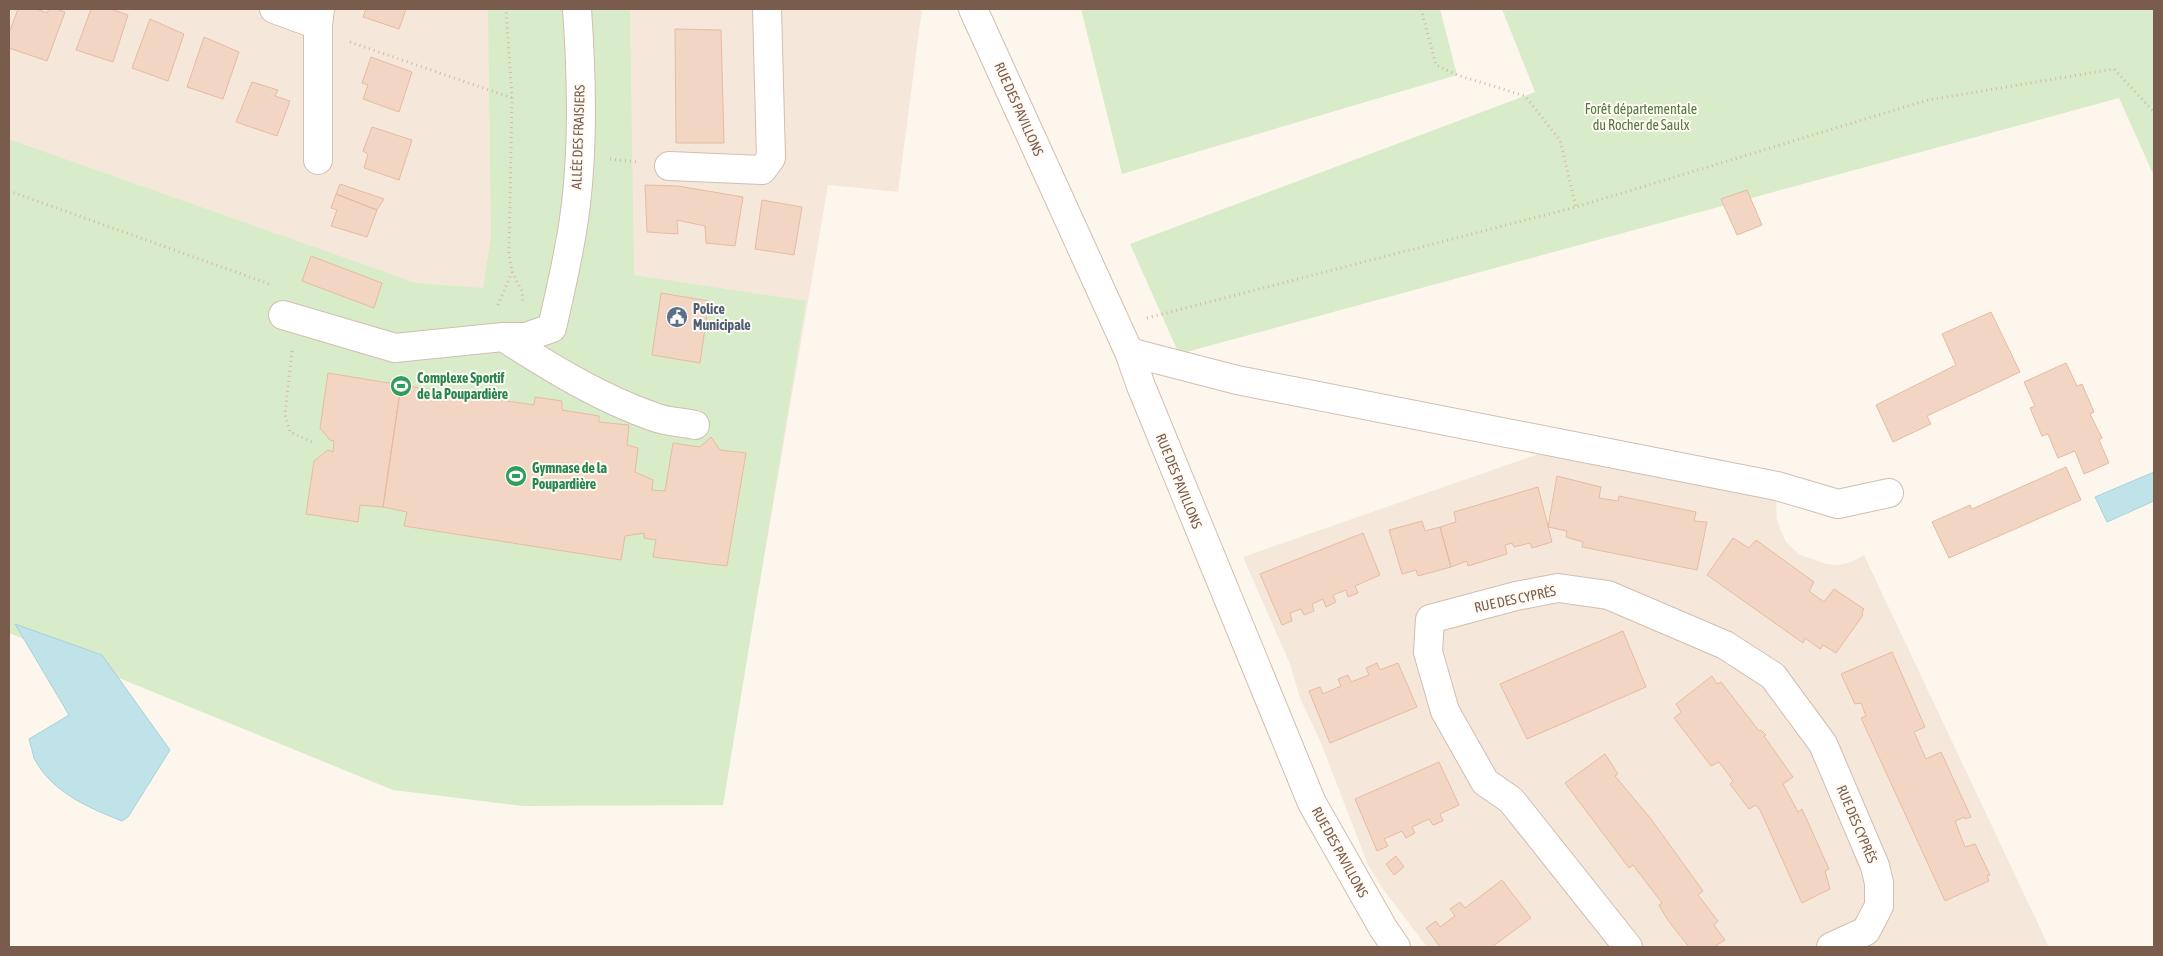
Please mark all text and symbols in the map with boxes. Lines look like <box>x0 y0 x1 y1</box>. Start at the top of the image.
street label: RUE DES PAVILLONS <box>991 60 1047 158</box>
street label: ALLÉE DES FRAISIERS <box>568 84 588 190</box>
park label: Forêt départementale du Rocher de Saulx <box>1585 101 1697 133</box>
place label: Police Municipale <box>693 301 751 333</box>
public building icon: Police Municipale <box>665 305 689 329</box>
place label: Complexe Sportif de la Poupardière <box>417 370 508 402</box>
sports icon: Complexe Sportif de la Poupardière <box>389 374 413 398</box>
street label: RUE DES PAVILLONS <box>1153 431 1205 531</box>
place label: Gymnase de la Poupardière <box>532 460 607 492</box>
sports icon: Gymnase de la Poupardière <box>504 464 528 488</box>
street label: RUE DES CYPRÈS <box>1473 583 1557 615</box>
street label: RUE DES CYPRÈS <box>1833 783 1881 865</box>
street label: RUE DES PAVILLONS <box>1309 804 1372 900</box>

